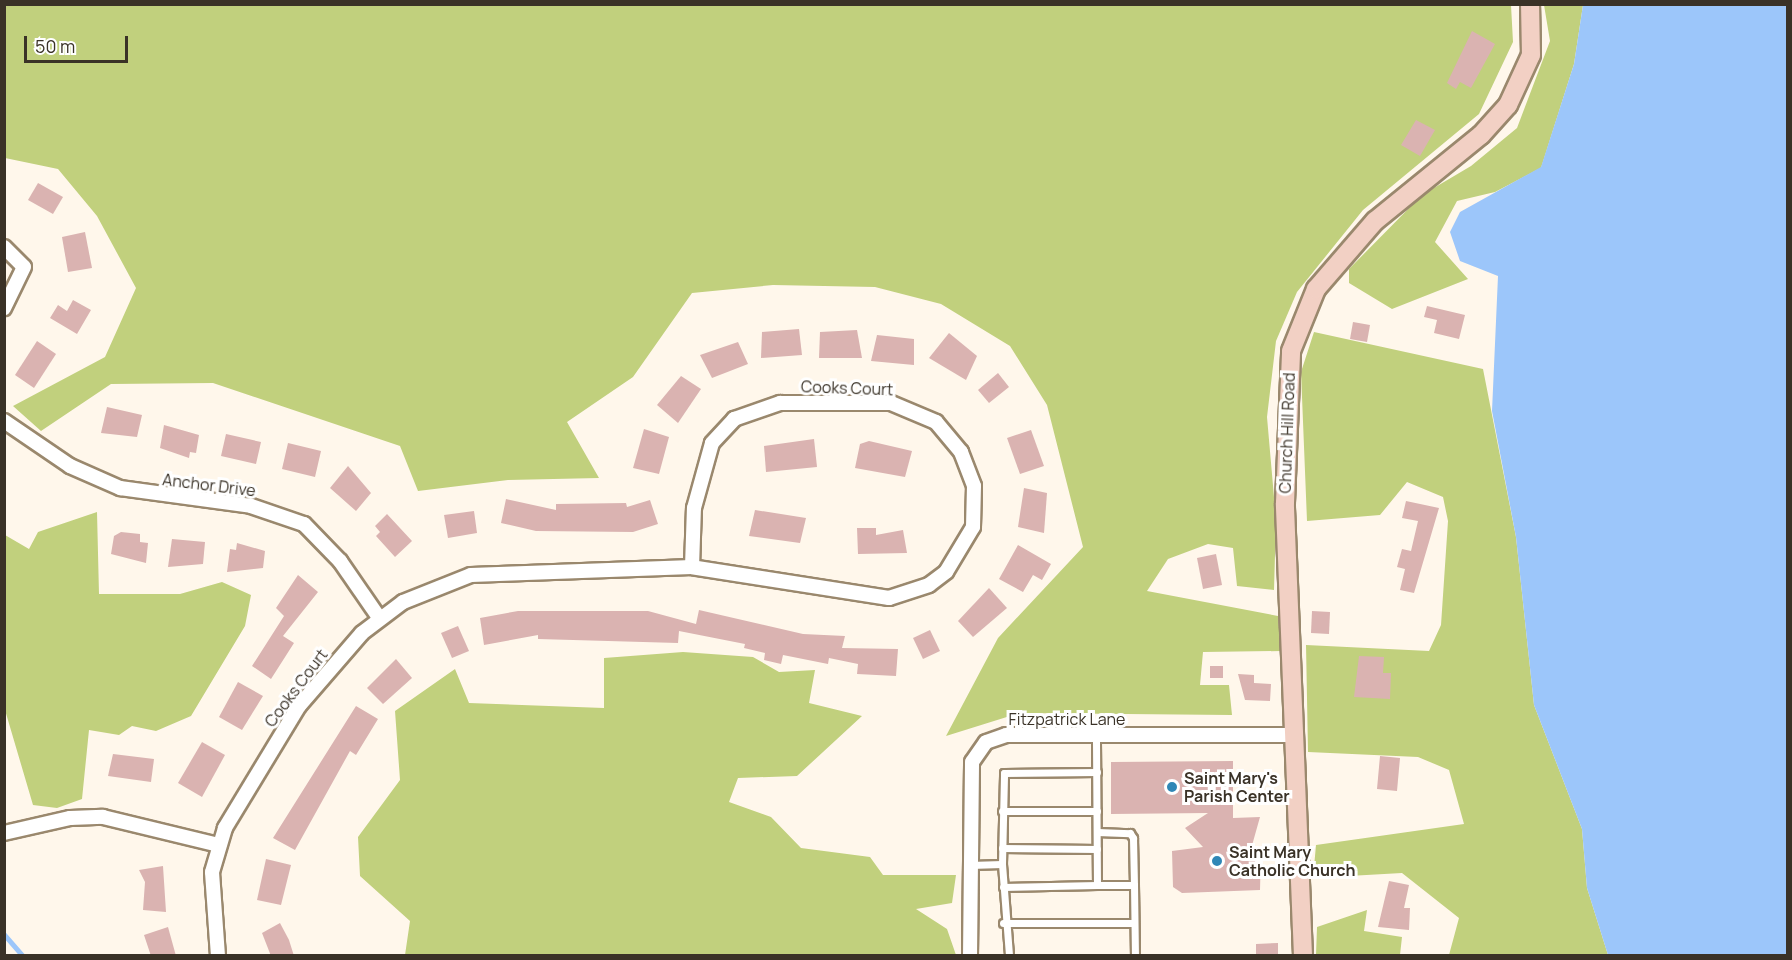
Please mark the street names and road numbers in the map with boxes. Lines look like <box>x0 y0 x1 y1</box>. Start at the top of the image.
street label: Church Hill Road <box>1275 372 1299 494</box>
street label: Cooks Court <box>801 377 893 399</box>
street label: Anchor Drive <box>161 470 257 500</box>
street label: Cooks Court <box>261 645 331 731</box>
street label: Fitzpatrick Lane <box>1009 709 1125 729</box>

